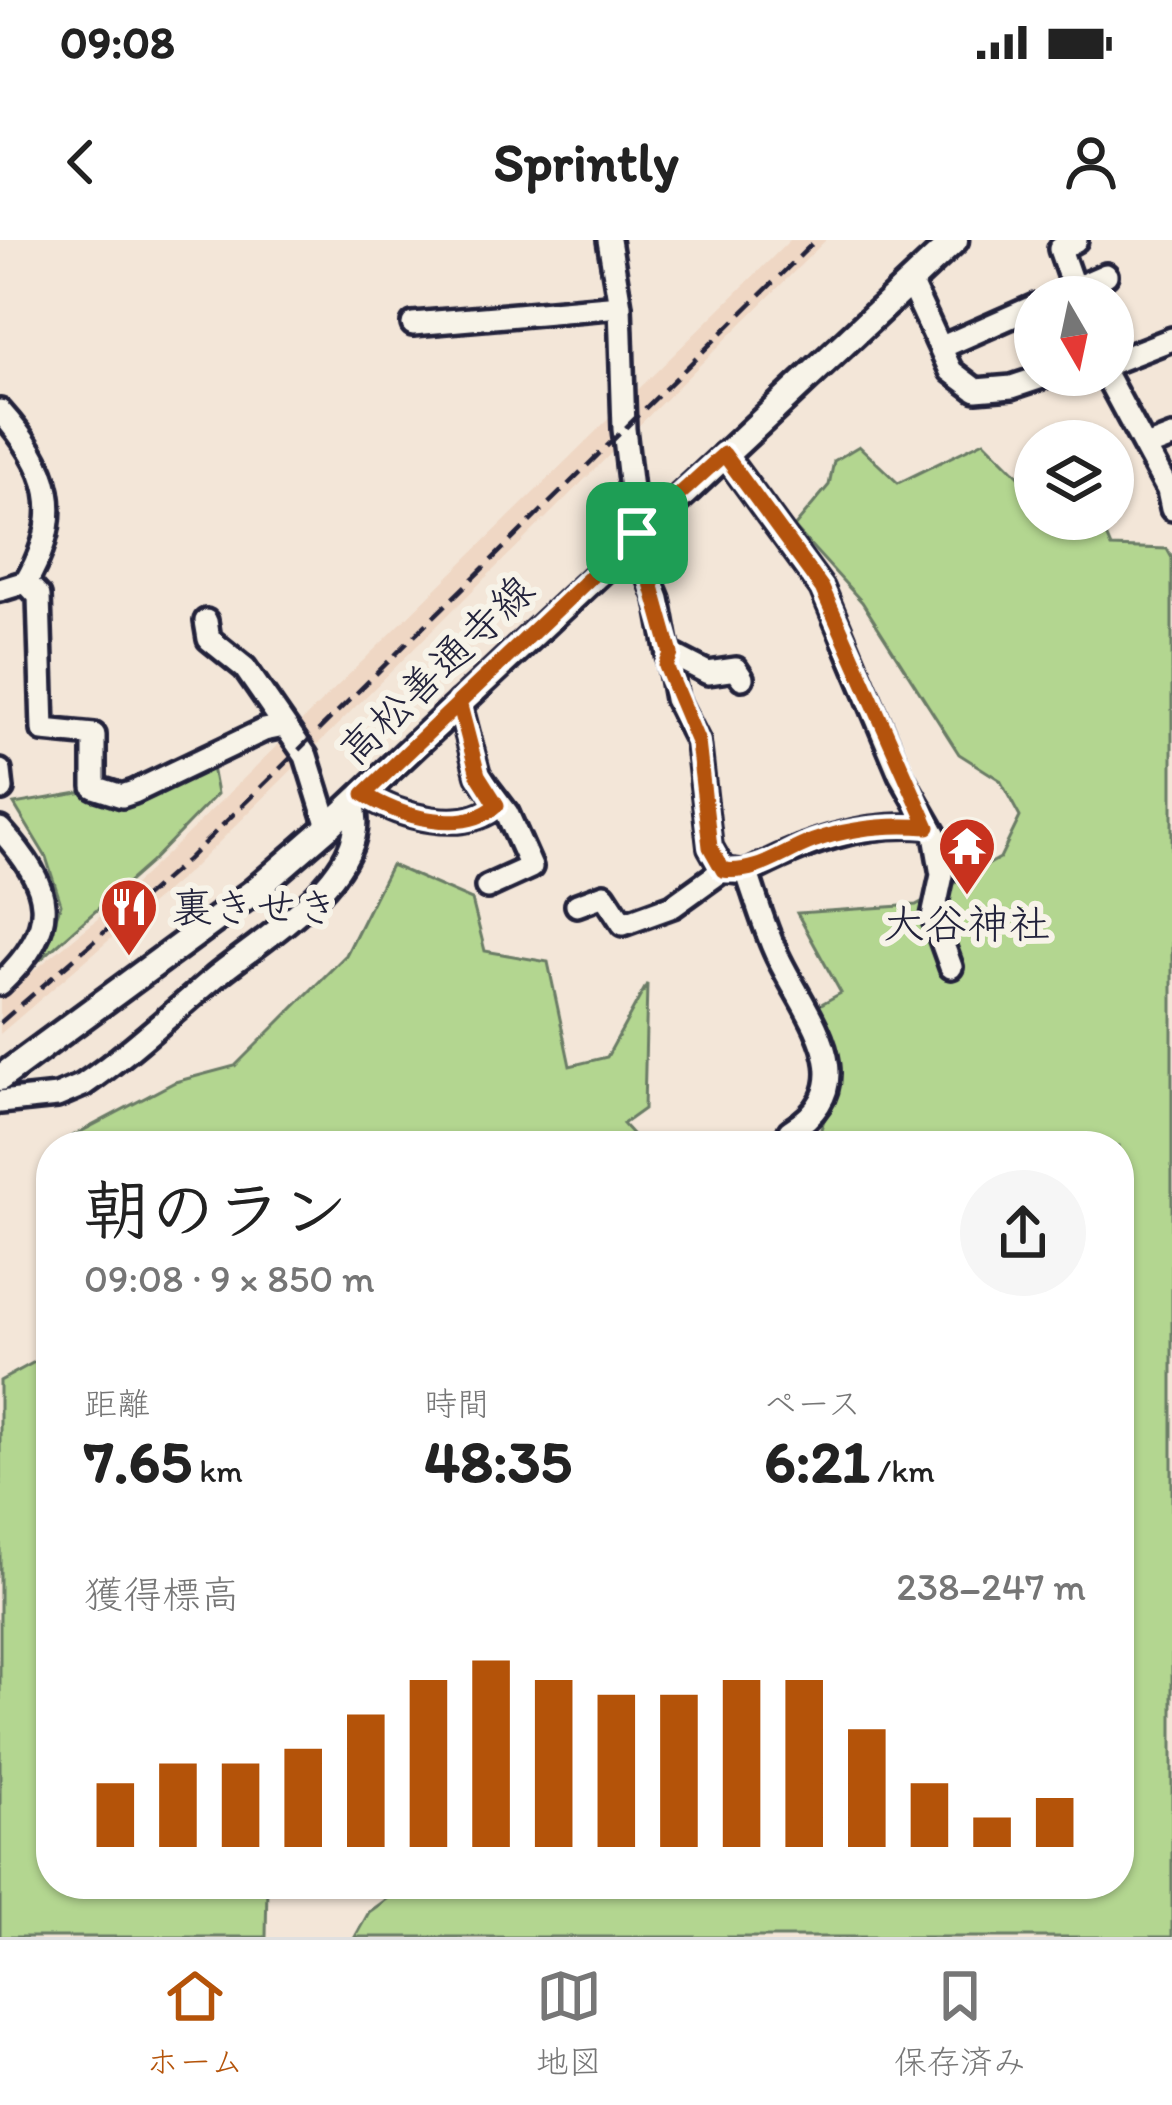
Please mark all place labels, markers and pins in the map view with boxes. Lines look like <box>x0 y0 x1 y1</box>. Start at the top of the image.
pin <box>586 482 688 584</box>
temple icon: 大谷神社 <box>936 815 998 897</box>
restaurant icon: 裏きせき <box>98 876 160 958</box>
place label: 裏きせき <box>171 882 339 933</box>
place label: 大谷神社 <box>883 898 1051 949</box>

